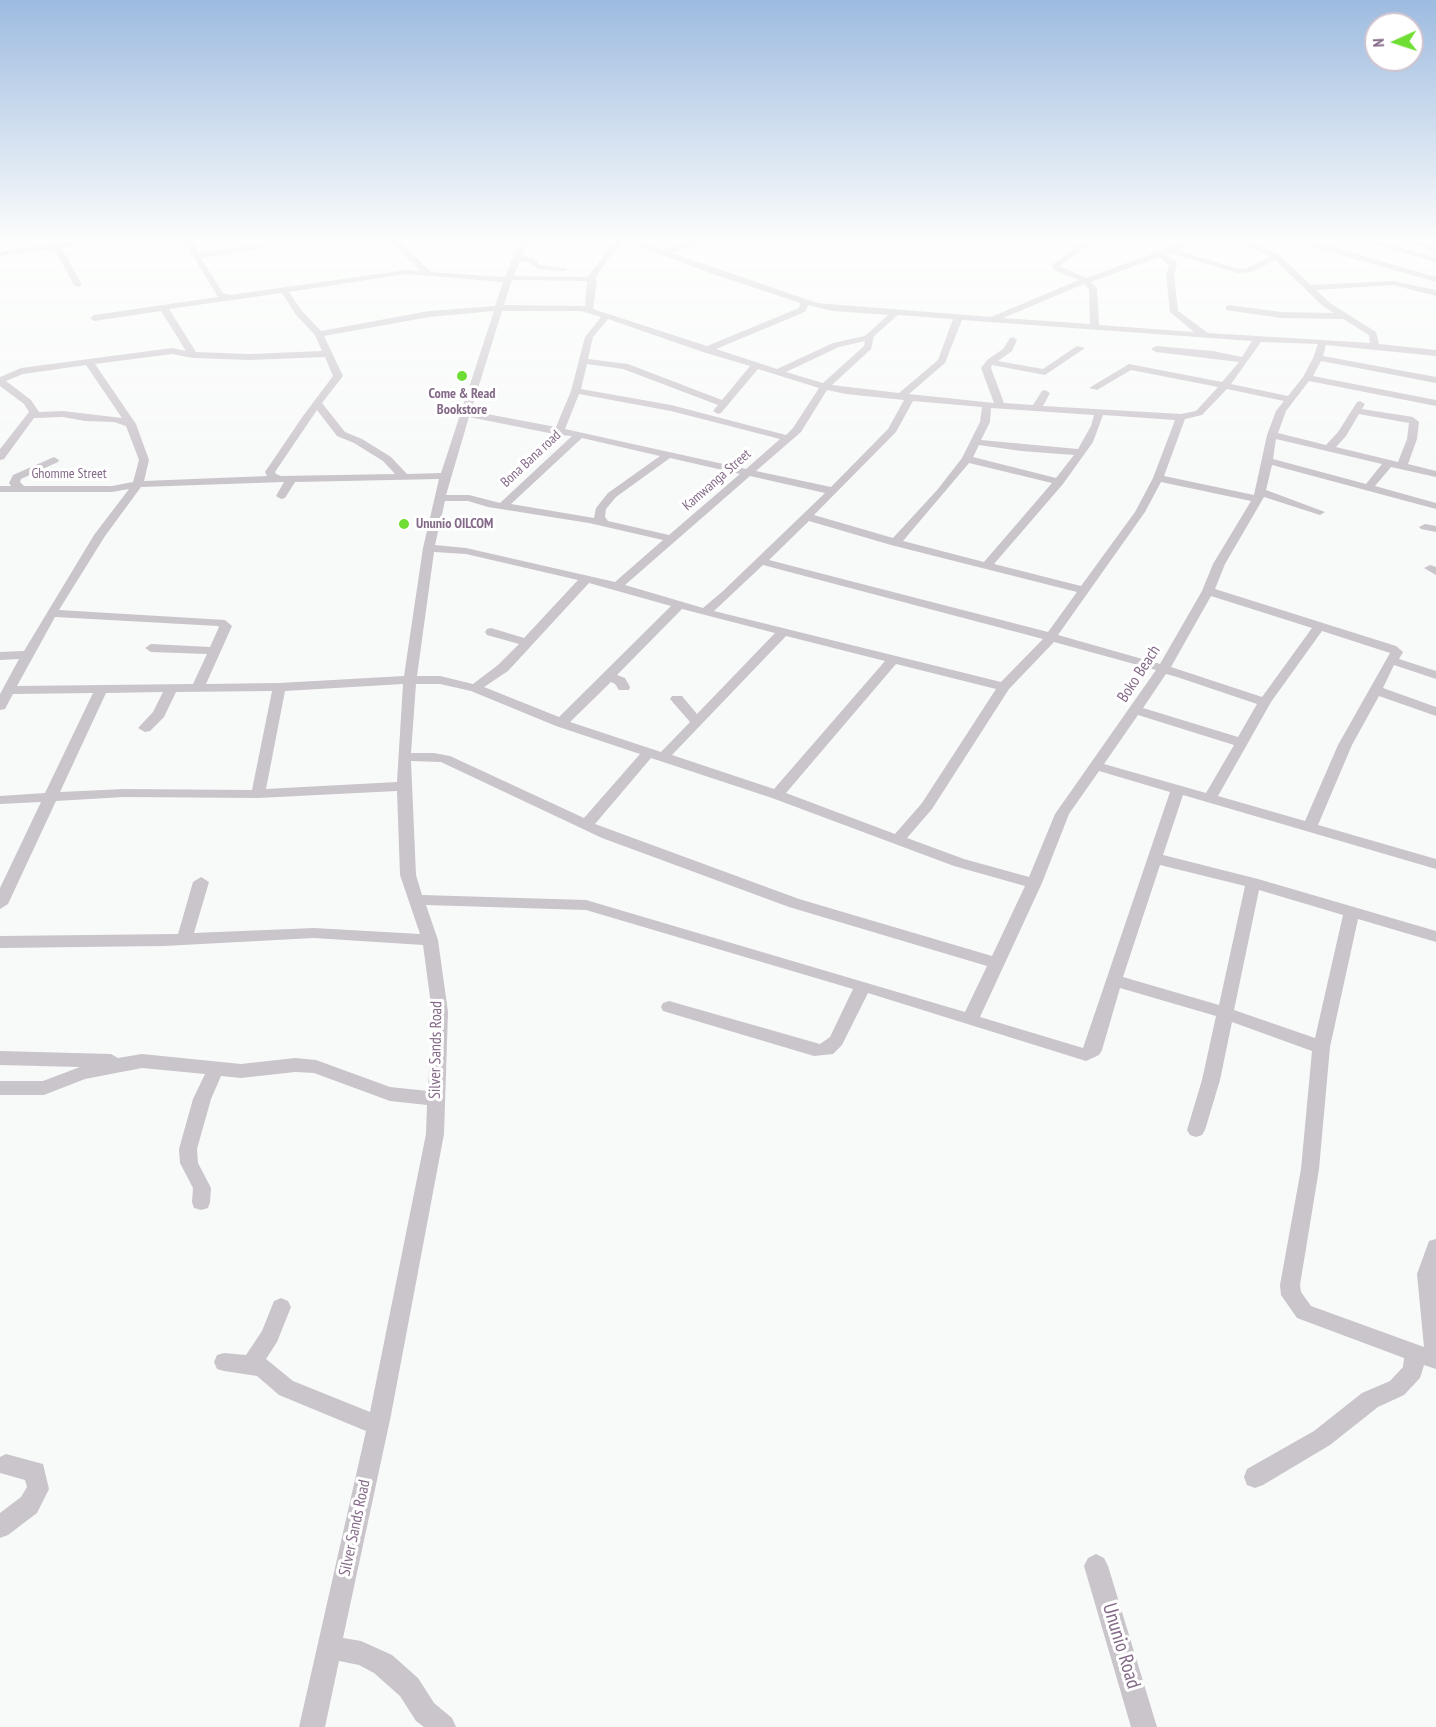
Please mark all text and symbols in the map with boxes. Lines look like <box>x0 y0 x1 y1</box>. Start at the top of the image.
north arrow <box>1364 12 1424 72</box>
text: N <box>1368 38 1388 48</box>
marker: Come & Read Bookstore <box>455 369 469 383</box>
place label: Come & Read Bookstore <box>428 386 496 418</box>
street label: Bona Bana road <box>498 427 564 491</box>
street label: Kamwanga Street <box>679 446 755 514</box>
street label: Ghomme Street <box>31 466 107 482</box>
place label: Ununio OILCOM <box>416 516 493 532</box>
marker: Ununio OILCOM <box>397 517 411 531</box>
street label: Boko Beach <box>1113 642 1165 706</box>
street label: Silver Sands Road <box>426 1001 446 1099</box>
street label: Silver Sands Road <box>335 1478 375 1578</box>
street label: Ununio Road <box>1097 1600 1145 1692</box>

